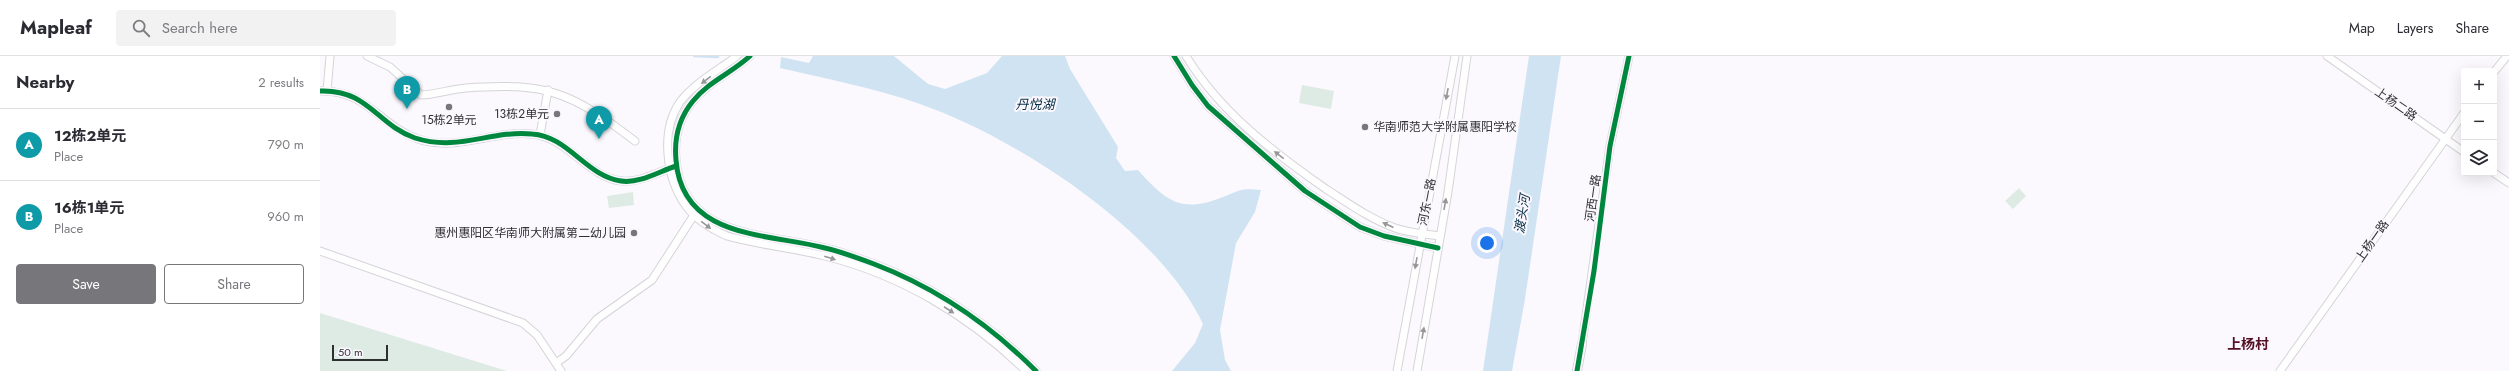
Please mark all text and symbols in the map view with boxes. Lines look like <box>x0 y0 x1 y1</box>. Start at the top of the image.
search box <box>116 10 396 46</box>
text: Mapleaf <box>20 14 92 41</box>
icon: search <box>130 17 152 39</box>
text: Search here <box>162 17 238 39</box>
text: Map <box>2349 18 2375 38</box>
text: Layers <box>2397 18 2433 38</box>
text: Share <box>2455 18 2489 38</box>
map controls <box>2461 68 2497 176</box>
button: + <box>2461 68 2497 104</box>
text: Nearby <box>16 70 74 94</box>
text: 2 results <box>258 73 304 92</box>
one-way arrow <box>701 75 712 84</box>
pin: B <box>394 76 420 109</box>
street label: 上杨二路 <box>2371 83 2421 125</box>
one-way arrow <box>1444 88 1450 100</box>
water label: 丹悦湖 <box>1015 95 1056 114</box>
marker: 15栋2单元 <box>444 102 454 112</box>
button: − <box>2461 104 2497 140</box>
place label: 13栋2单元 <box>494 105 549 123</box>
pin: A <box>586 106 612 139</box>
marker: 13栋2单元 <box>552 109 562 119</box>
place label: 15栋2单元 <box>422 111 477 129</box>
place label: 华南师范大学附属惠阳学校 <box>1373 118 1517 136</box>
marker: 华南师范大学附属惠阳学校 <box>1360 122 1370 132</box>
text: 12栋2单元 <box>54 125 126 147</box>
text: A <box>24 135 34 154</box>
text: 790 m <box>268 135 304 154</box>
button: layers <box>2461 140 2497 176</box>
text: Place <box>54 147 83 166</box>
one-way arrow <box>1273 151 1284 159</box>
street label: 河西一路 <box>1581 173 1605 223</box>
street label: 河东一路 <box>1414 177 1440 227</box>
water label: 渡头河 <box>1510 190 1535 235</box>
text: 16栋1单元 <box>54 197 124 219</box>
one-way arrow <box>1443 198 1449 211</box>
text: B <box>25 207 33 226</box>
text: 960 m <box>267 207 304 226</box>
street label: 上杨一路 <box>2351 216 2393 266</box>
text: Place <box>54 219 83 238</box>
one-way arrow <box>701 221 711 229</box>
one-way arrow <box>1383 222 1394 228</box>
place label: 惠州惠阳区华南师大附属第二幼儿园 <box>434 224 626 242</box>
marker: 惠州惠阳区华南师大附属第二幼儿园 <box>629 228 639 238</box>
your location <box>1477 233 1497 253</box>
one-way arrow <box>825 255 837 261</box>
one-way arrow <box>1413 257 1419 270</box>
button: Save <box>16 264 156 304</box>
button: Share <box>164 264 304 304</box>
one-way arrow <box>944 306 954 314</box>
one-way arrow <box>1420 326 1426 339</box>
district label: 上杨村 <box>2227 334 2269 354</box>
scale bar <box>332 343 388 362</box>
text: 50 m <box>338 344 363 360</box>

